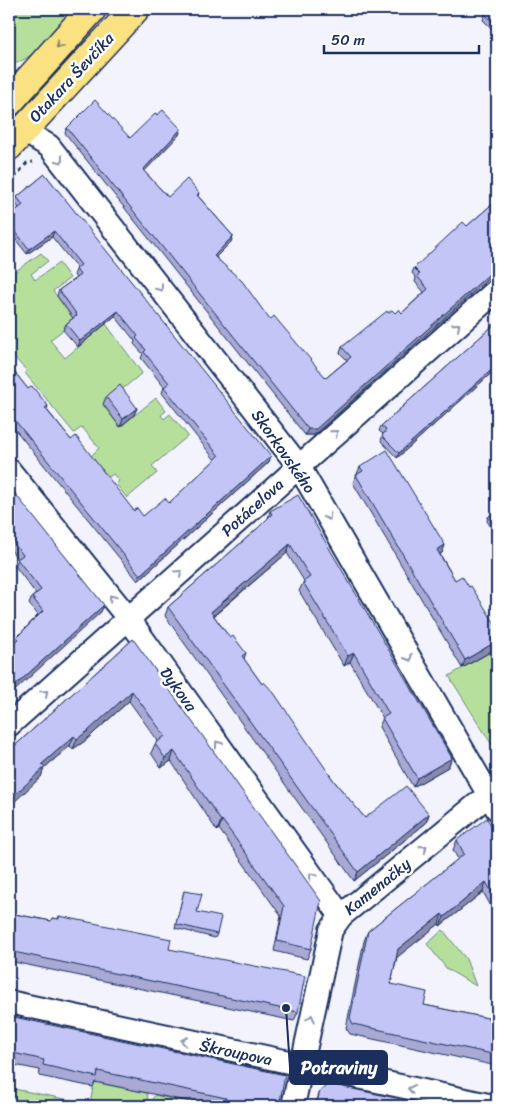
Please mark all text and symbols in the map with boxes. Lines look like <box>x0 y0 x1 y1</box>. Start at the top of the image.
scale bar <box>324 22 478 54</box>
street label: Otakara Ševčíka <box>21 25 122 129</box>
text: 50 m <box>331 27 366 53</box>
one-way arrow <box>56 39 65 48</box>
one-way arrow <box>54 154 62 163</box>
one-way arrow <box>154 282 162 291</box>
one-way arrow <box>451 322 460 331</box>
street label: Skorkovského <box>244 403 324 500</box>
one-way arrow <box>329 430 338 439</box>
street label: Potácelova <box>214 471 291 544</box>
one-way arrow <box>322 512 332 521</box>
one-way arrow <box>173 569 182 578</box>
one-way arrow <box>110 595 118 604</box>
one-way arrow <box>403 653 413 662</box>
street label: Dykova <box>152 661 206 719</box>
one-way arrow <box>39 690 48 699</box>
one-way arrow <box>215 740 224 750</box>
one-way arrow <box>418 844 427 853</box>
street label: Kamenačky <box>337 850 418 923</box>
one-way arrow <box>310 873 318 882</box>
one-way arrow <box>305 1014 316 1023</box>
street label: Škroupova <box>197 1031 275 1074</box>
one-way arrow <box>179 1036 188 1046</box>
callout: Potraviny <box>290 1051 387 1084</box>
text: Potraviny <box>301 1052 378 1084</box>
one-way arrow <box>407 1084 416 1095</box>

